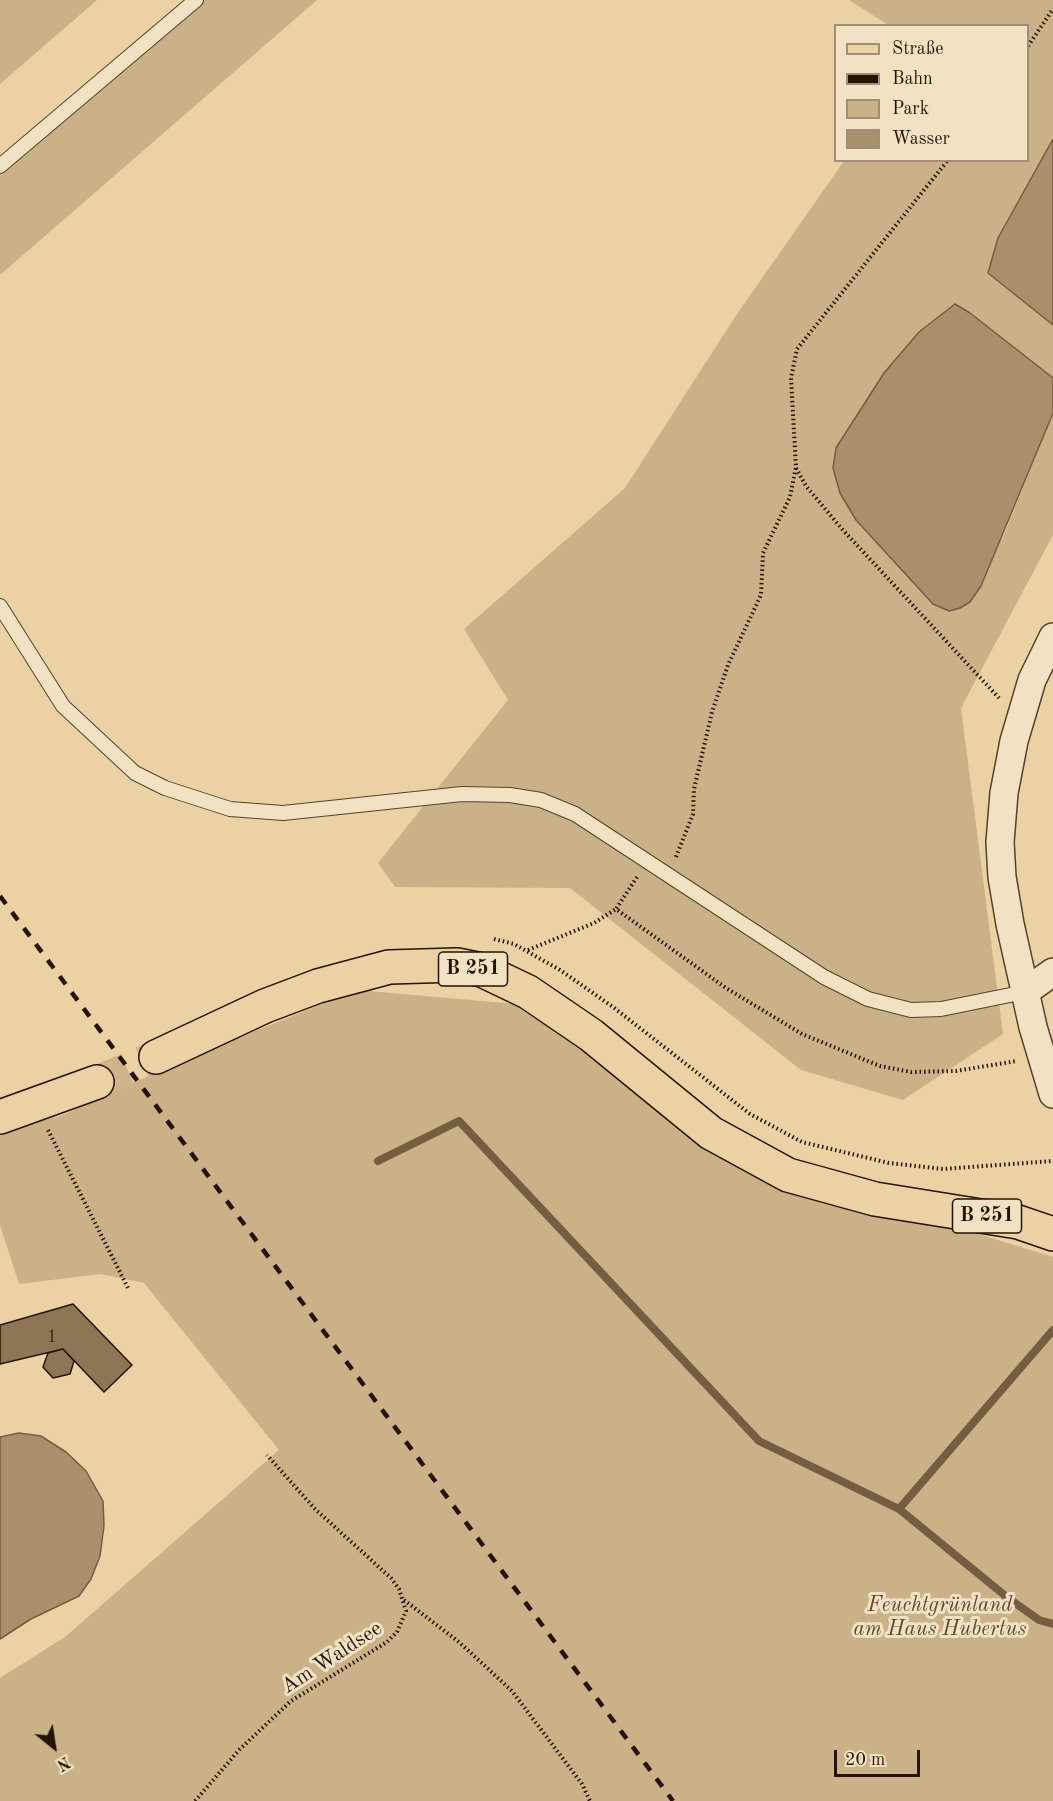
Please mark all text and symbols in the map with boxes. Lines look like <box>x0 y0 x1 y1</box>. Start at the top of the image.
legend <box>834 24 1029 162</box>
text: Straße <box>892 40 943 58</box>
text: Bahn <box>892 70 933 88</box>
text: Park <box>892 100 929 118</box>
text: Wasser <box>892 130 950 148</box>
road number: B 251 <box>438 952 508 986</box>
road number: B 251 <box>952 1199 1022 1233</box>
house number: 1 <box>47 1326 57 1348</box>
park label: Feuchtgrünland am Haus Hubertus <box>854 1592 1026 1642</box>
street label: Am Waldsee <box>277 1616 387 1700</box>
north arrow <box>24 1717 84 1777</box>
scale bar <box>837 1738 922 1776</box>
text: 20 m <box>845 1751 885 1769</box>
text: N <box>54 1753 72 1773</box>

